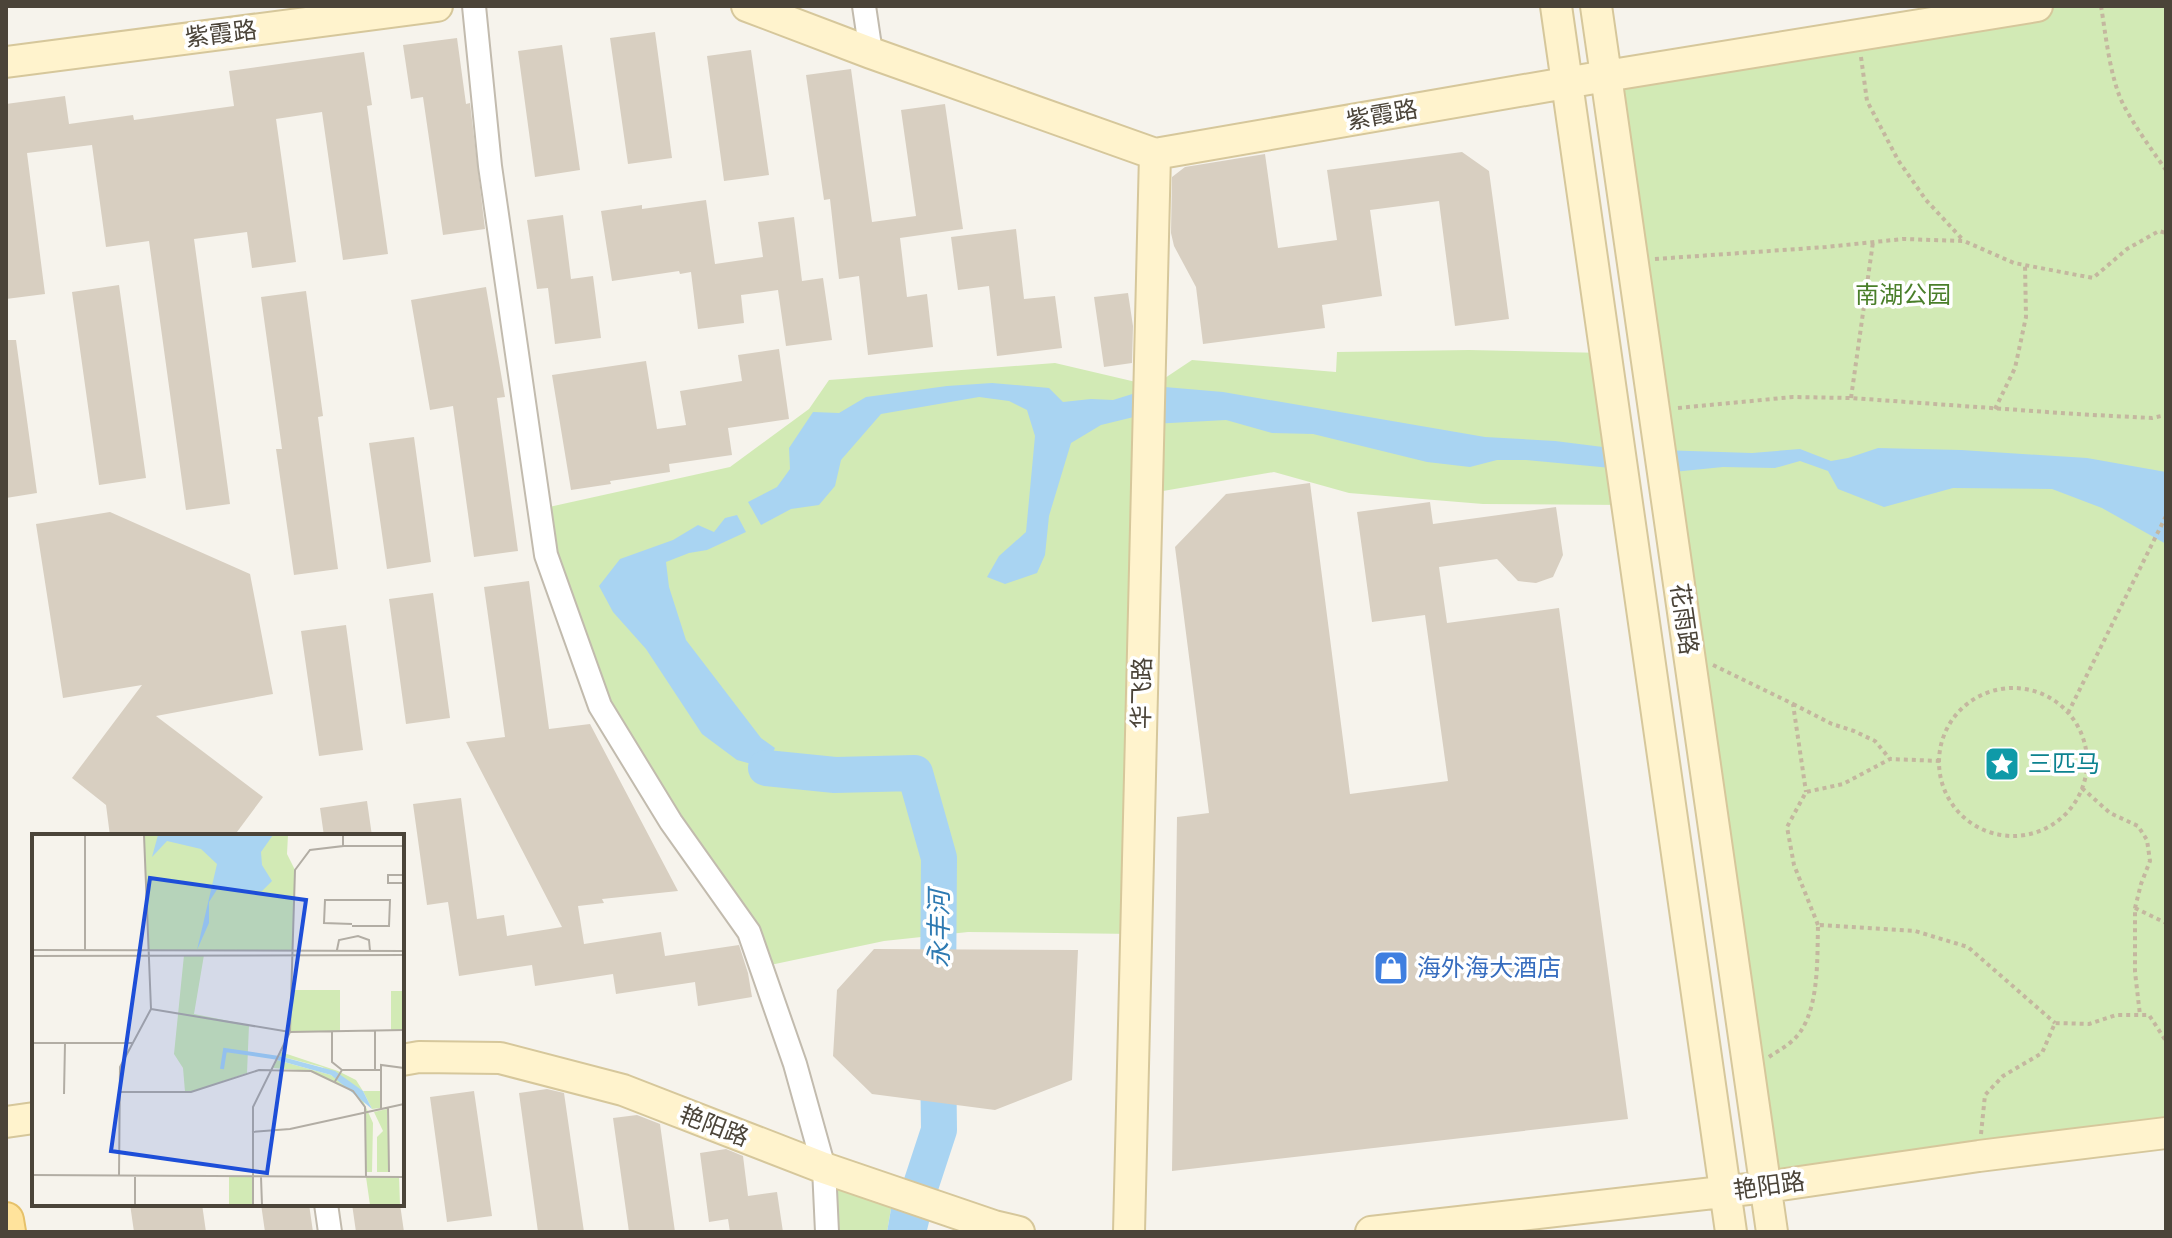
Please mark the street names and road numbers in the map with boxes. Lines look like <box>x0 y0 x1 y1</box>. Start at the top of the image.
street label: 紫霞路 <box>183 13 259 54</box>
street label: 紫霞路 <box>1344 92 1420 137</box>
street label: 花雨路 <box>1663 581 1706 657</box>
street label: 华飞路 <box>1124 657 1159 729</box>
street label: 艳阳路 <box>675 1097 754 1154</box>
street label: 艳阳路 <box>1731 1164 1807 1207</box>

